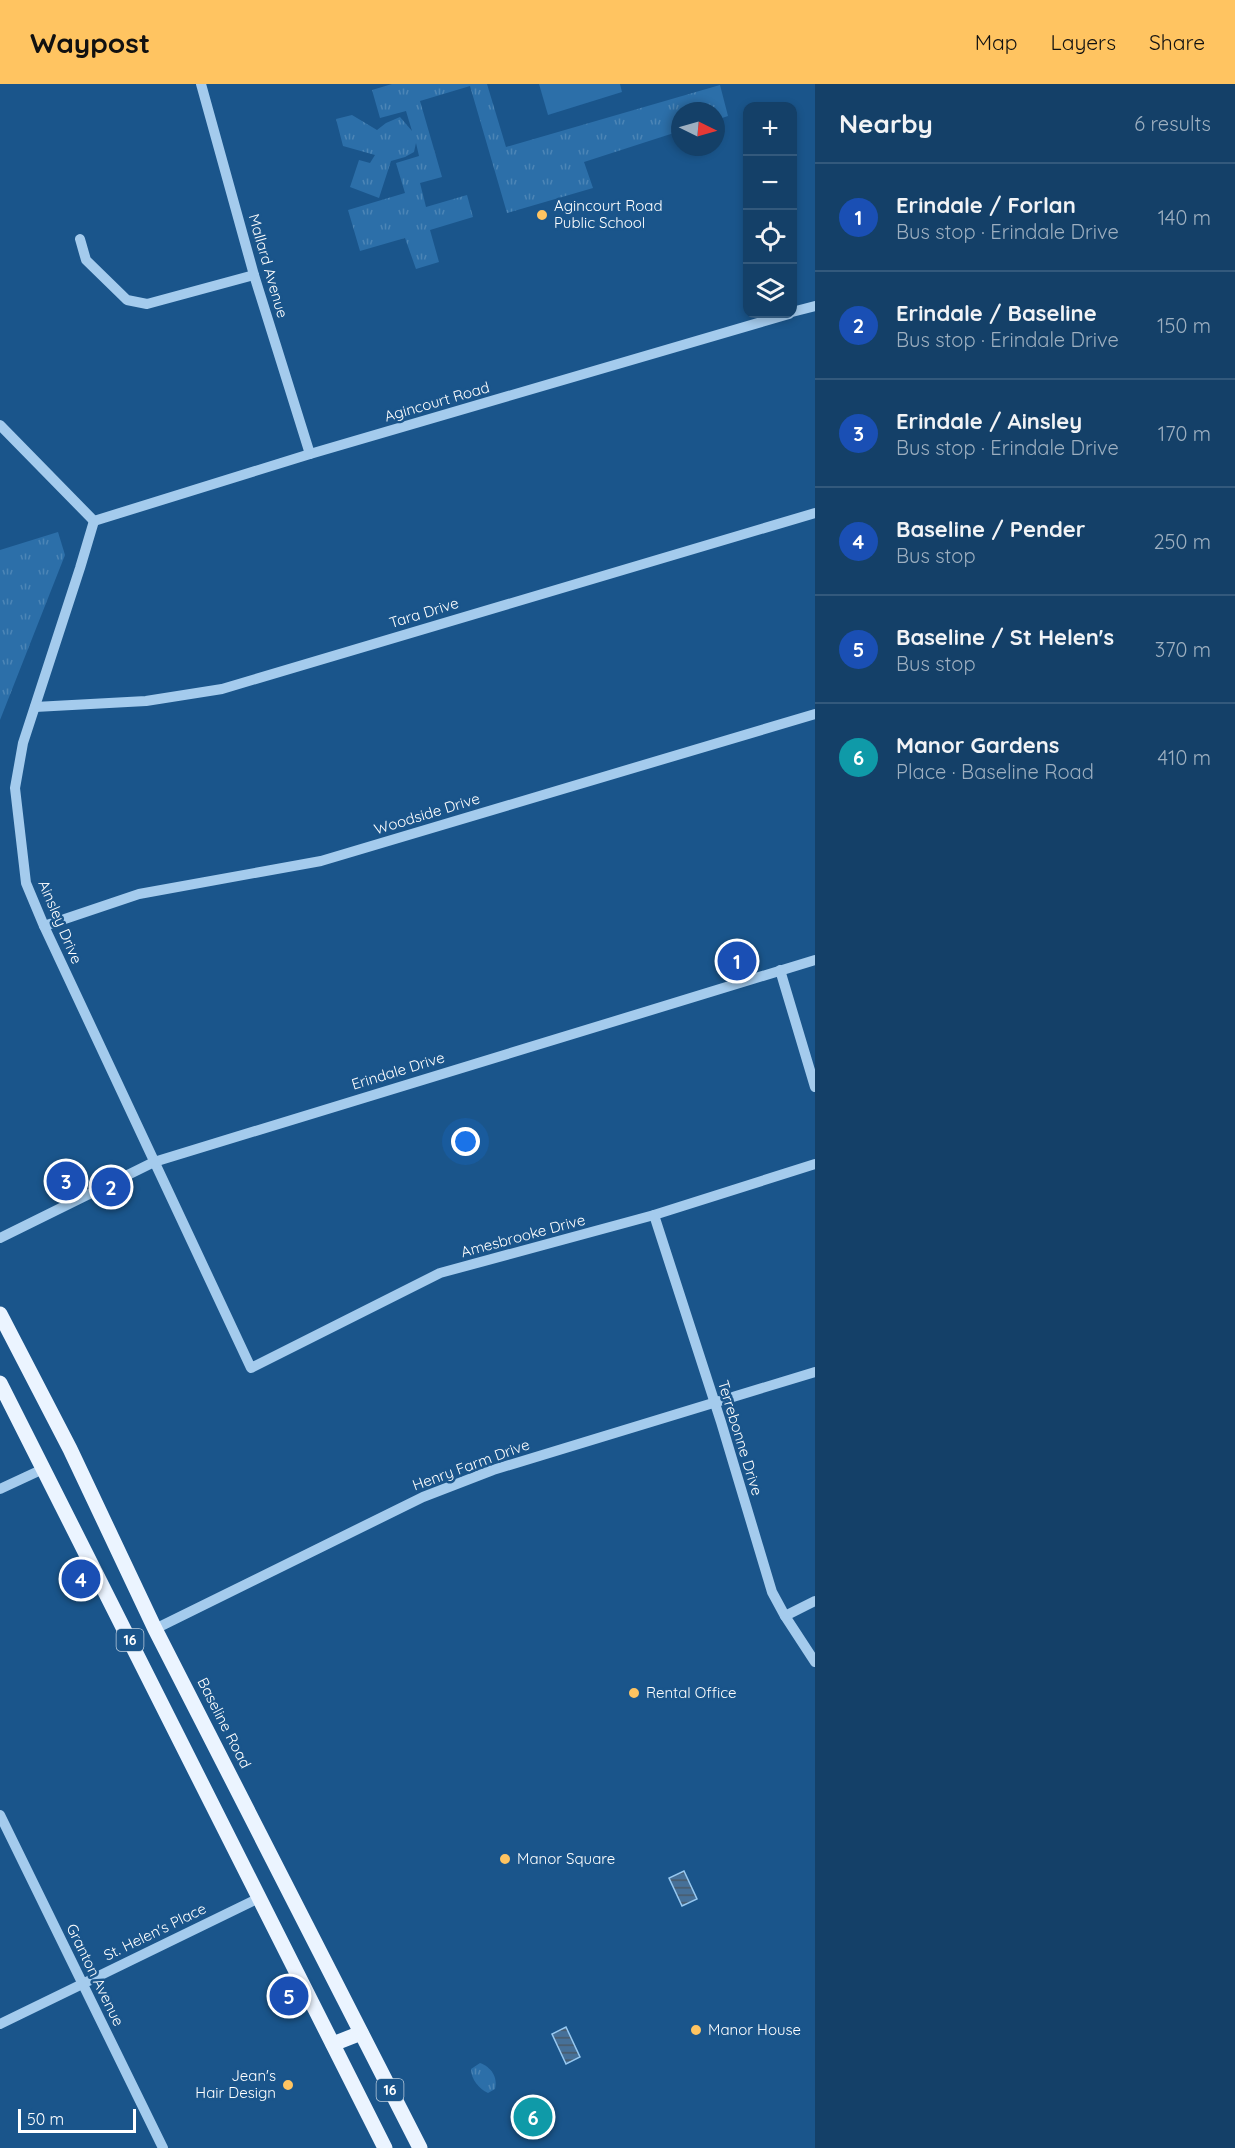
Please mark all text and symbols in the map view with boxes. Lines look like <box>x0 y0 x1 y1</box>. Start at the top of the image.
text: Waypost <box>30 25 150 60</box>
text: Map <box>975 29 1018 55</box>
text: Layers <box>1051 29 1116 55</box>
text: Share <box>1149 29 1205 55</box>
north arrow <box>671 102 725 156</box>
map controls <box>743 102 797 318</box>
button: + <box>743 102 797 156</box>
text: Nearby <box>839 107 933 140</box>
text: 6 results <box>1134 111 1211 136</box>
button: − <box>743 156 797 210</box>
text: Erindale / Forlan <box>896 191 1076 219</box>
place label: Agincourt Road Public School <box>554 196 662 232</box>
text: 1 <box>855 205 862 230</box>
text: 140 m <box>1158 205 1211 230</box>
marker: Agincourt Road Public School <box>535 208 549 222</box>
button: locate <box>743 210 797 264</box>
street label: Mallard Avenue <box>245 212 292 320</box>
text: Bus stop · Erindale Drive <box>896 219 1119 244</box>
button: layers <box>743 264 797 318</box>
text: Erindale / Baseline <box>896 299 1097 327</box>
text: 2 <box>853 313 864 338</box>
text: 150 m <box>1157 313 1211 338</box>
text: Bus stop · Erindale Drive <box>896 327 1119 352</box>
street label: Agincourt Road <box>382 377 492 426</box>
text: Erindale / Ainsley <box>896 407 1082 435</box>
text: 3 <box>853 421 864 446</box>
text: 170 m <box>1158 421 1211 446</box>
text: Bus stop · Erindale Drive <box>896 435 1119 460</box>
text: Baseline / Pender <box>896 515 1085 543</box>
text: 4 <box>853 529 864 554</box>
text: 250 m <box>1153 529 1211 554</box>
text: Bus stop <box>896 543 976 568</box>
street label: Tara Drive <box>387 593 461 632</box>
text: Baseline / St Helen's <box>896 623 1114 651</box>
text: 5 <box>853 637 864 662</box>
text: 370 m <box>1155 637 1211 662</box>
text: Bus stop <box>896 651 976 676</box>
text: Manor Gardens <box>896 731 1059 759</box>
text: 6 <box>853 745 864 770</box>
text: 410 m <box>1158 745 1211 770</box>
text: Place · Baseline Road <box>896 759 1094 784</box>
street label: Woodside Drive <box>372 788 482 839</box>
street label: Ainsley Drive <box>34 877 87 967</box>
pin: 1 <box>718 938 756 984</box>
street label: Erindale Drive <box>349 1047 447 1094</box>
your location <box>451 1127 480 1156</box>
pin: 3 <box>46 1158 86 1204</box>
pin: 2 <box>92 1164 130 1210</box>
street label: Amesbrooke Drive <box>459 1210 587 1261</box>
street label: Terrebonne Drive <box>714 1378 767 1498</box>
street label: Henry Farm Drive <box>410 1435 532 1495</box>
pin: 4 <box>62 1556 100 1602</box>
road number: 16 <box>116 1629 144 1651</box>
street label: Baseline Road <box>193 1674 255 1771</box>
place label: Rental Office <box>646 1683 737 1702</box>
marker: Rental Office <box>627 1686 641 1700</box>
place label: Manor Square <box>517 1849 615 1868</box>
marker: Manor Square <box>498 1852 512 1866</box>
street label: St. Helen's Place <box>100 1899 209 1965</box>
street label: Granton Avenue <box>62 1920 129 2029</box>
pin: 5 <box>270 1974 308 2018</box>
place label: Manor House <box>708 2020 801 2039</box>
marker: Manor House <box>689 2023 703 2037</box>
place label: Jean's Hair Design <box>195 2066 276 2102</box>
marker: Jean's Hair Design <box>281 2078 295 2092</box>
road number: 16 <box>376 2079 404 2101</box>
pin: 6 <box>514 2094 552 2140</box>
scale bar <box>18 2106 136 2134</box>
text: 50 m <box>27 2109 64 2129</box>

